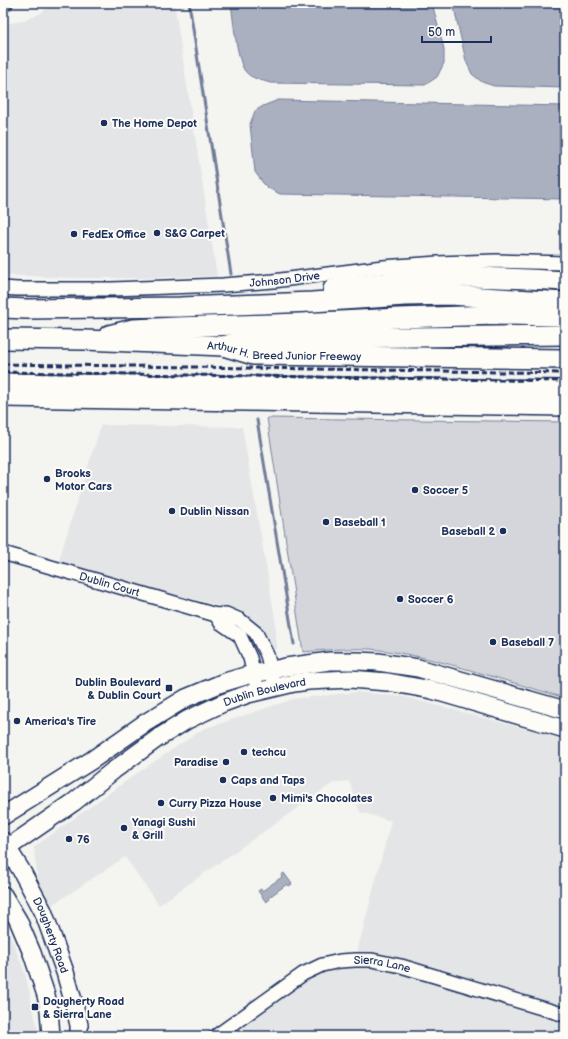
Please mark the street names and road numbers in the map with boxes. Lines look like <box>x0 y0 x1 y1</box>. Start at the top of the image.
street label: Johnson Drive <box>249 269 321 290</box>
street label: Arthur H. Breed Junior Freeway <box>207 339 361 363</box>
street label: Dublin Court <box>78 570 142 600</box>
street label: Dublin Boulevard <box>222 675 307 709</box>
street label: Dougherty Road <box>30 895 71 975</box>
street label: Sierra Lane <box>354 954 413 976</box>

